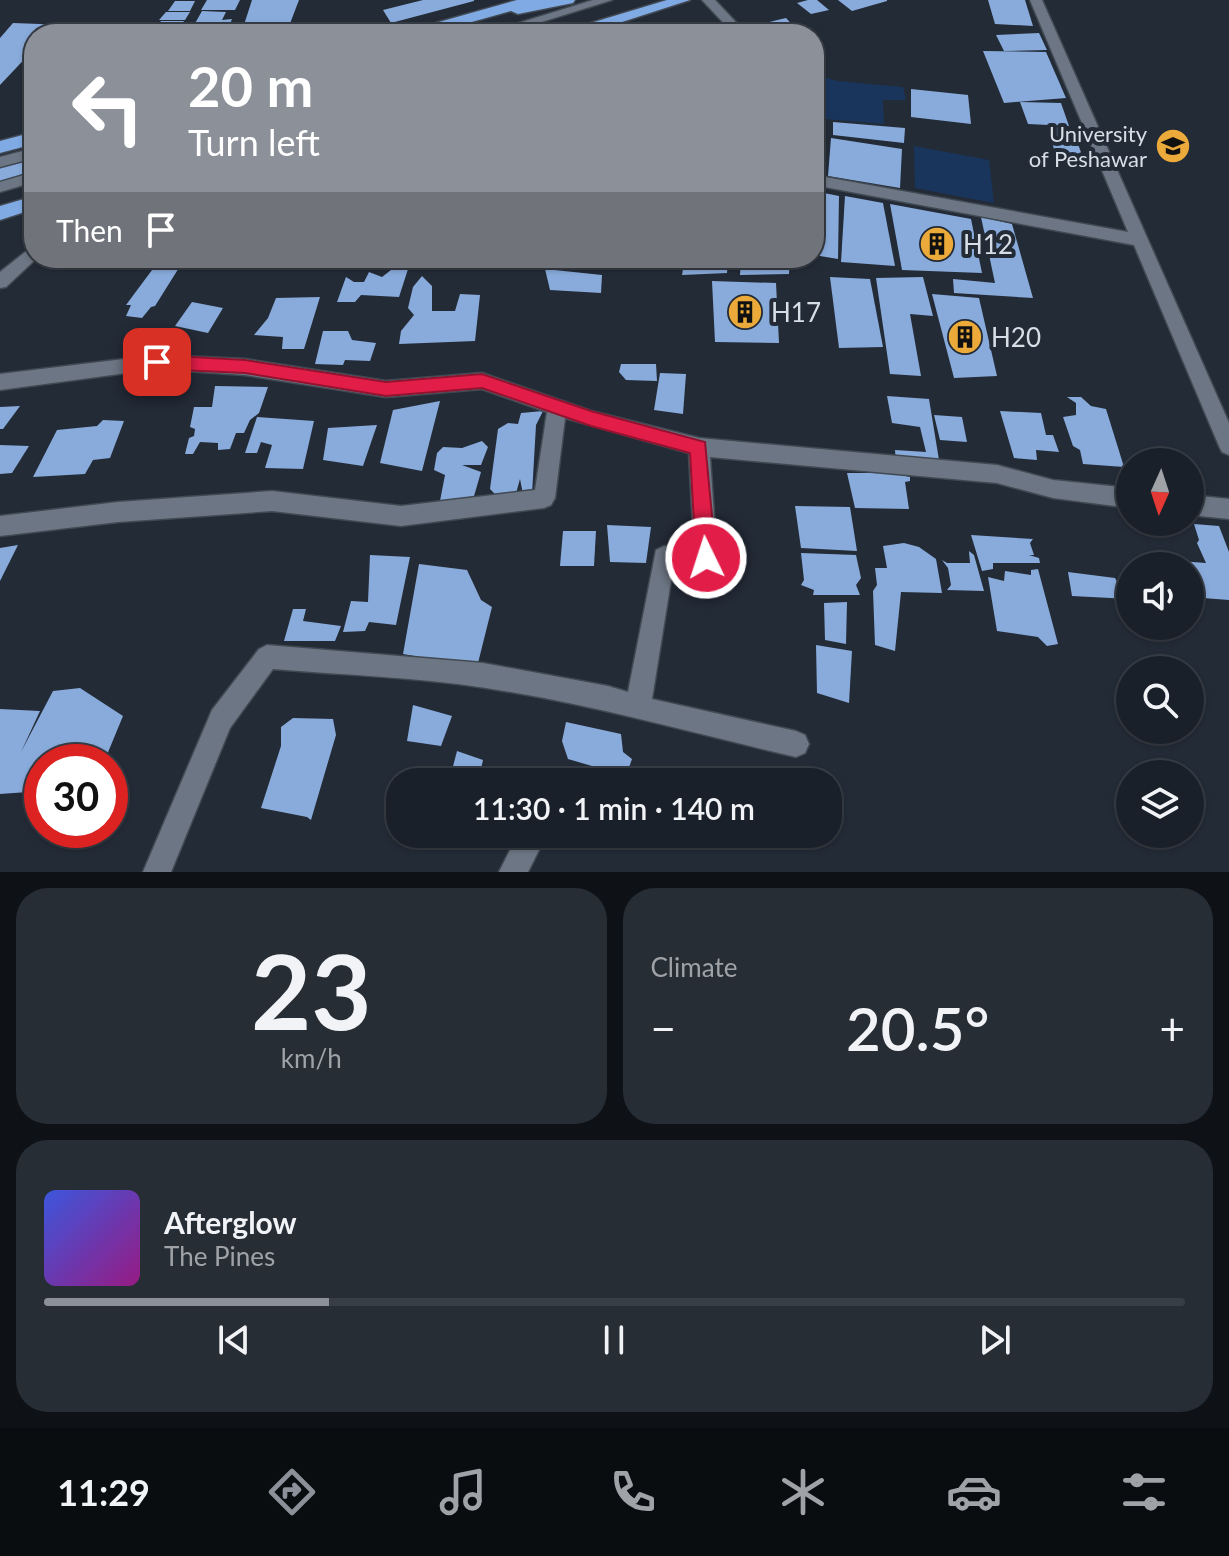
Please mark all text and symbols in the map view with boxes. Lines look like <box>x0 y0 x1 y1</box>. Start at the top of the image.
text: 20 m <box>188 52 313 119</box>
icon: left <box>56 56 160 160</box>
text: Turn left <box>188 120 320 164</box>
place label: University of Peshawar <box>1029 120 1148 172</box>
school or university icon: University of Peshawar <box>1154 127 1192 165</box>
icon: arrive <box>139 208 183 252</box>
text: Then <box>56 212 123 248</box>
building icon: H12 <box>918 225 956 263</box>
place label: H12 <box>963 228 1013 260</box>
building icon: H17 <box>726 293 764 331</box>
place label: H17 <box>771 296 821 328</box>
building icon: H20 <box>946 318 984 356</box>
place label: H20 <box>991 321 1041 353</box>
pin <box>123 328 191 396</box>
icon: arrive <box>135 340 179 384</box>
north arrow <box>1116 448 1204 536</box>
map controls <box>1116 448 1204 848</box>
position arrow <box>664 516 748 600</box>
button: sound <box>1116 552 1204 640</box>
button: search <box>1116 656 1204 744</box>
speed limit sign: 30 <box>24 744 128 848</box>
button: layers <box>1116 760 1204 848</box>
text: 11:30 · 1 min · 140 m <box>473 790 755 826</box>
text: 23 <box>251 927 372 1052</box>
text: Climate <box>651 951 737 983</box>
text: 20.5° <box>846 992 990 1064</box>
text: − <box>651 1002 676 1054</box>
text: + <box>1159 1002 1185 1054</box>
text: km/h <box>281 1042 342 1074</box>
text: Afterglow <box>164 1204 297 1240</box>
text: The Pines <box>164 1240 275 1272</box>
icon: previous <box>212 1318 256 1362</box>
icon: pause <box>592 1318 636 1362</box>
icon: next <box>973 1318 1017 1362</box>
icon: directions <box>264 1464 320 1520</box>
icon: music <box>435 1464 491 1520</box>
icon: phone <box>605 1464 661 1520</box>
icon: climate <box>775 1464 831 1520</box>
icon: car <box>946 1464 1002 1520</box>
icon: filters <box>1116 1464 1172 1520</box>
text: 11:29 <box>57 1470 150 1514</box>

